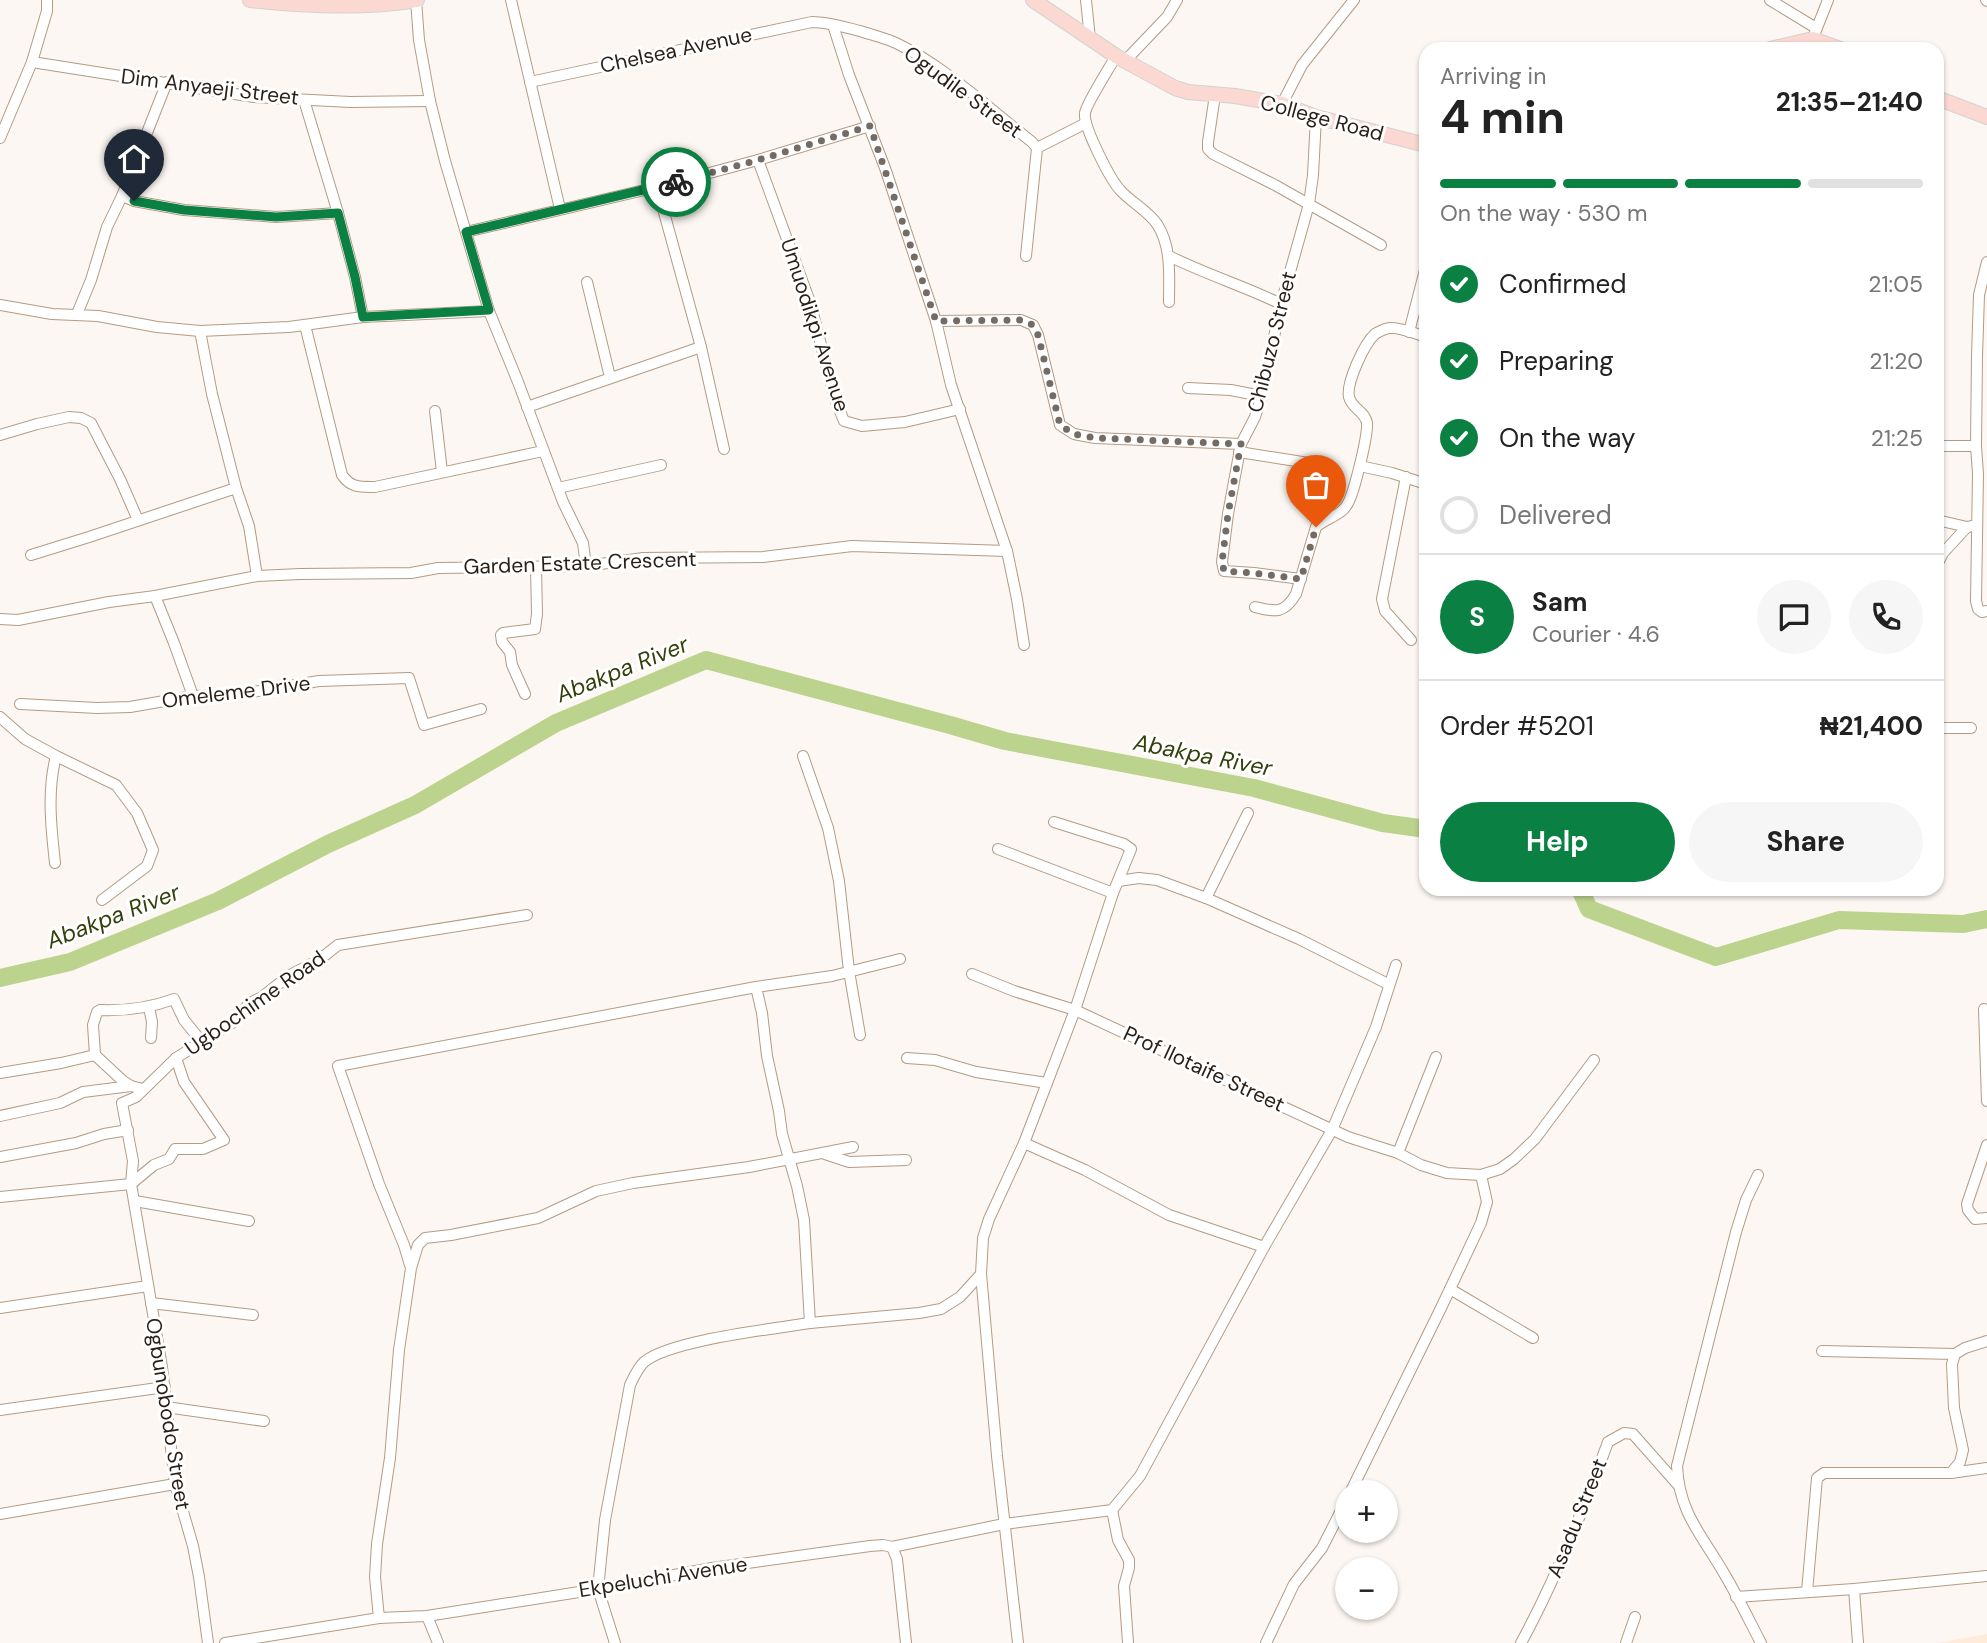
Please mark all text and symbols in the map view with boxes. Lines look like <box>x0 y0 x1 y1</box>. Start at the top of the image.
street label: Chelsea Avenue <box>597 20 755 80</box>
street label: Ogudile Street <box>898 40 1028 144</box>
text: Arriving in <box>1440 61 1546 91</box>
street label: Dim Anyaeji Street <box>119 62 301 112</box>
text: 21:35–21:40 <box>1776 85 1923 119</box>
text: 4 min <box>1440 87 1565 147</box>
street label: College Road <box>1257 88 1387 148</box>
pin <box>104 129 164 201</box>
icon: home <box>115 140 153 178</box>
courier <box>641 147 711 217</box>
icon: bike <box>657 163 695 201</box>
text: On the way · 530 m <box>1440 198 1647 228</box>
street label: Umuodikpi Avenue <box>774 235 856 415</box>
icon: check <box>1440 265 1478 303</box>
text: Confirmed <box>1499 267 1626 301</box>
street label: Chibuzo Street <box>1241 268 1303 416</box>
text: 21:05 <box>1868 269 1923 299</box>
icon: check <box>1440 342 1478 380</box>
text: Preparing <box>1499 344 1614 378</box>
text: 21:20 <box>1869 346 1923 376</box>
icon: check <box>1440 419 1478 457</box>
text: On the way <box>1499 421 1635 455</box>
text: 21:25 <box>1871 423 1923 453</box>
pin <box>1286 455 1346 527</box>
icon: bag <box>1297 466 1335 504</box>
text: Delivered <box>1499 498 1612 532</box>
street label: Garden Estate Crescent <box>463 545 697 581</box>
button: chat <box>1757 580 1831 654</box>
button: phone <box>1849 580 1923 654</box>
text: Sam <box>1532 585 1587 619</box>
text: S <box>1469 600 1485 634</box>
text: Courier · 4.6 <box>1532 619 1660 649</box>
water label: Abakpa River <box>550 628 694 710</box>
street label: Omeleme Drive <box>160 669 312 715</box>
text: Order #5201 <box>1440 709 1594 743</box>
text: ₦21,400 <box>1820 709 1923 743</box>
water label: Abakpa River <box>1130 727 1276 783</box>
button: Help <box>1440 802 1675 882</box>
button: Share <box>1689 802 1923 882</box>
water label: Abakpa River <box>41 876 185 956</box>
street label: Ugbochime Road <box>179 944 331 1062</box>
street label: Prof Ilotaife Street <box>1119 1019 1289 1119</box>
street label: Ogbunobodo Street <box>139 1316 197 1512</box>
street label: Asadu Street <box>1540 1454 1614 1582</box>
map controls <box>1335 1480 1398 1620</box>
button: + <box>1335 1480 1398 1543</box>
street label: Ekpeluchi Avenue <box>577 1550 749 1604</box>
button: − <box>1335 1557 1398 1620</box>

